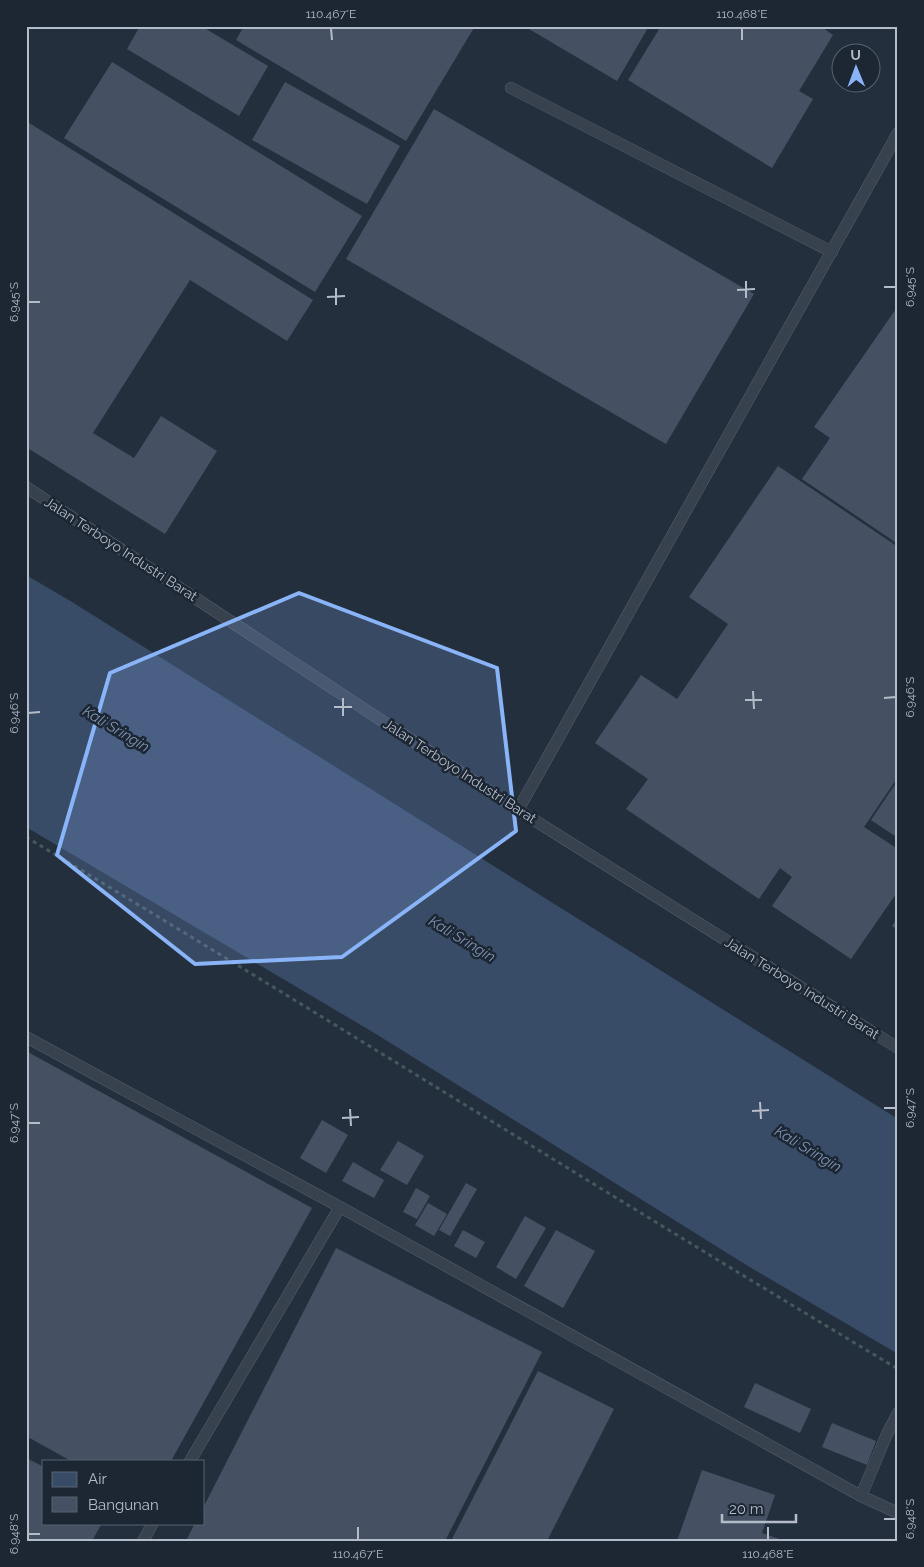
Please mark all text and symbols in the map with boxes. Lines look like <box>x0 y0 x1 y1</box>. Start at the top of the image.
text: 110.467°E <box>306 7 356 21</box>
text: 110.468°E <box>716 7 768 21</box>
north arrow <box>832 42 882 92</box>
text: U <box>850 47 861 63</box>
text: 6.945°S <box>903 267 917 307</box>
text: 6.945°S <box>7 282 21 322</box>
street label: Jalan Terboyo Industri Barat <box>42 494 201 605</box>
text: 6.946°S <box>903 677 917 717</box>
text: 6.946°S <box>7 693 21 733</box>
water label: Kali Sringin <box>79 702 153 756</box>
street label: Jalan Terboyo Industri Barat <box>381 716 540 827</box>
water label: Kali Sringin <box>425 912 499 966</box>
street label: Jalan Terboyo Industri Barat <box>722 934 882 1042</box>
text: 6.947°S <box>903 1088 917 1128</box>
text: 6.947°S <box>7 1103 21 1143</box>
water label: Kali Sringin <box>771 1122 845 1176</box>
legend <box>42 1460 205 1524</box>
text: Air <box>88 1470 107 1488</box>
scale bar <box>722 1492 795 1524</box>
text: Bangunan <box>88 1496 159 1514</box>
text: 6.948°S <box>903 1499 917 1539</box>
text: 20 m <box>729 1500 764 1518</box>
text: 6.948°S <box>7 1514 21 1554</box>
text: 110.467°E <box>333 1547 383 1561</box>
text: 110.468°E <box>742 1547 794 1561</box>

